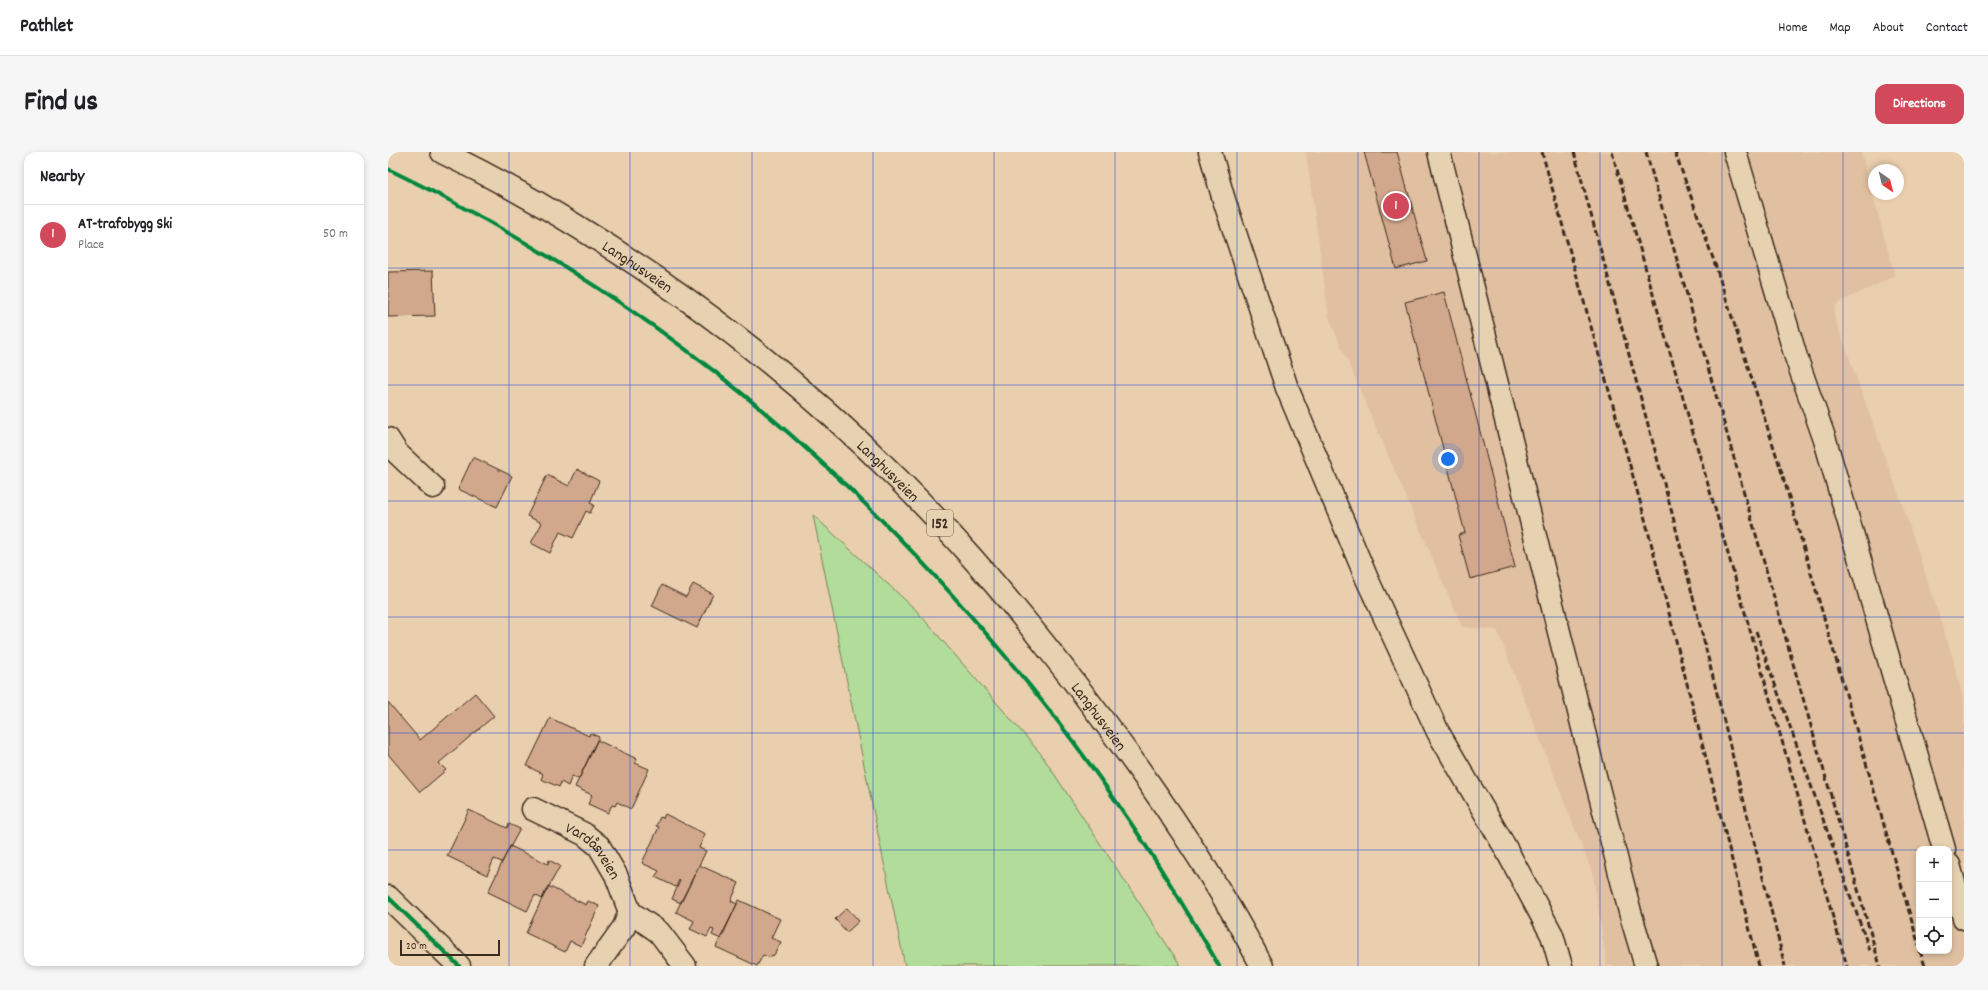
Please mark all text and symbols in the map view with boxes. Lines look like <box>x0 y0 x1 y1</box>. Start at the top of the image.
text: Pathlet <box>20 14 73 41</box>
text: Home <box>1778 18 1807 38</box>
text: Map <box>1829 18 1851 38</box>
text: About <box>1873 18 1904 38</box>
text: Contact <box>1926 18 1968 38</box>
text: Find us <box>24 84 98 124</box>
button: Directions <box>1875 84 1964 124</box>
north arrow <box>1868 164 1904 200</box>
text: Nearby <box>40 166 84 190</box>
pin: 1 <box>1383 191 1409 221</box>
text: AT-trafobygg Ski <box>78 214 172 236</box>
text: 1 <box>52 225 54 244</box>
text: 50 m <box>323 225 348 244</box>
text: Place <box>78 236 104 255</box>
street label: Langhusveien <box>597 236 677 300</box>
street label: Langhusveien <box>851 436 924 509</box>
your location <box>1438 449 1458 469</box>
road number: 152 <box>927 510 953 536</box>
street label: Langhusveien <box>1064 678 1131 756</box>
street label: Vardåsveien <box>561 818 625 884</box>
map controls <box>1916 846 1952 954</box>
button: + <box>1916 846 1952 882</box>
button: − <box>1916 882 1952 918</box>
button: locate <box>1916 918 1952 954</box>
scale bar <box>400 938 500 957</box>
text: 20 m <box>406 939 427 955</box>

